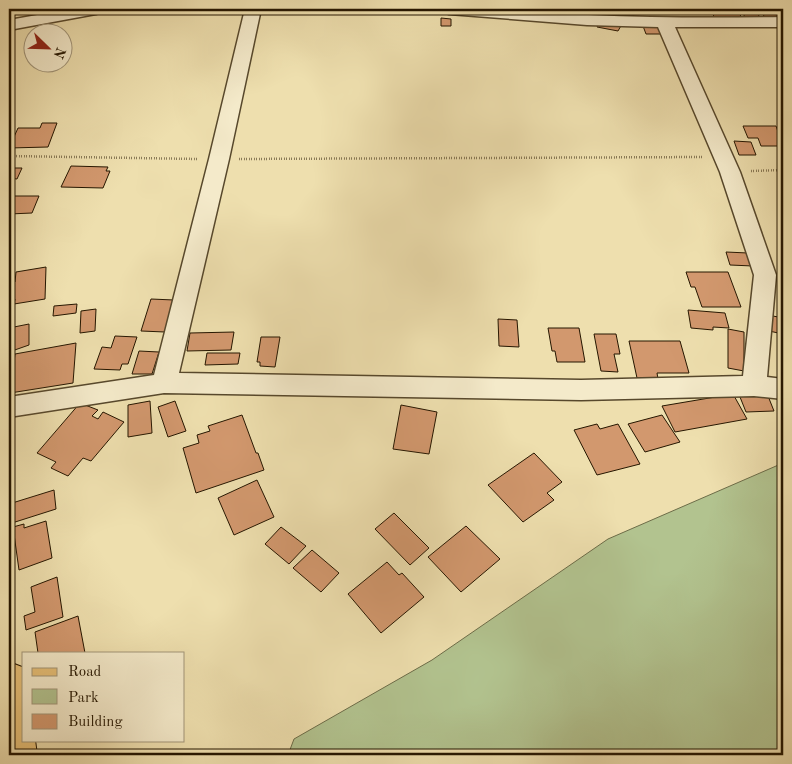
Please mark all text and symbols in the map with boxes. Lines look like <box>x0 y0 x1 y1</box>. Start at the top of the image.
north arrow <box>22 22 72 72</box>
text: N <box>50 45 68 61</box>
legend <box>22 652 185 742</box>
text: Road <box>68 665 102 680</box>
text: Park <box>68 691 99 706</box>
text: Building <box>68 715 123 730</box>

